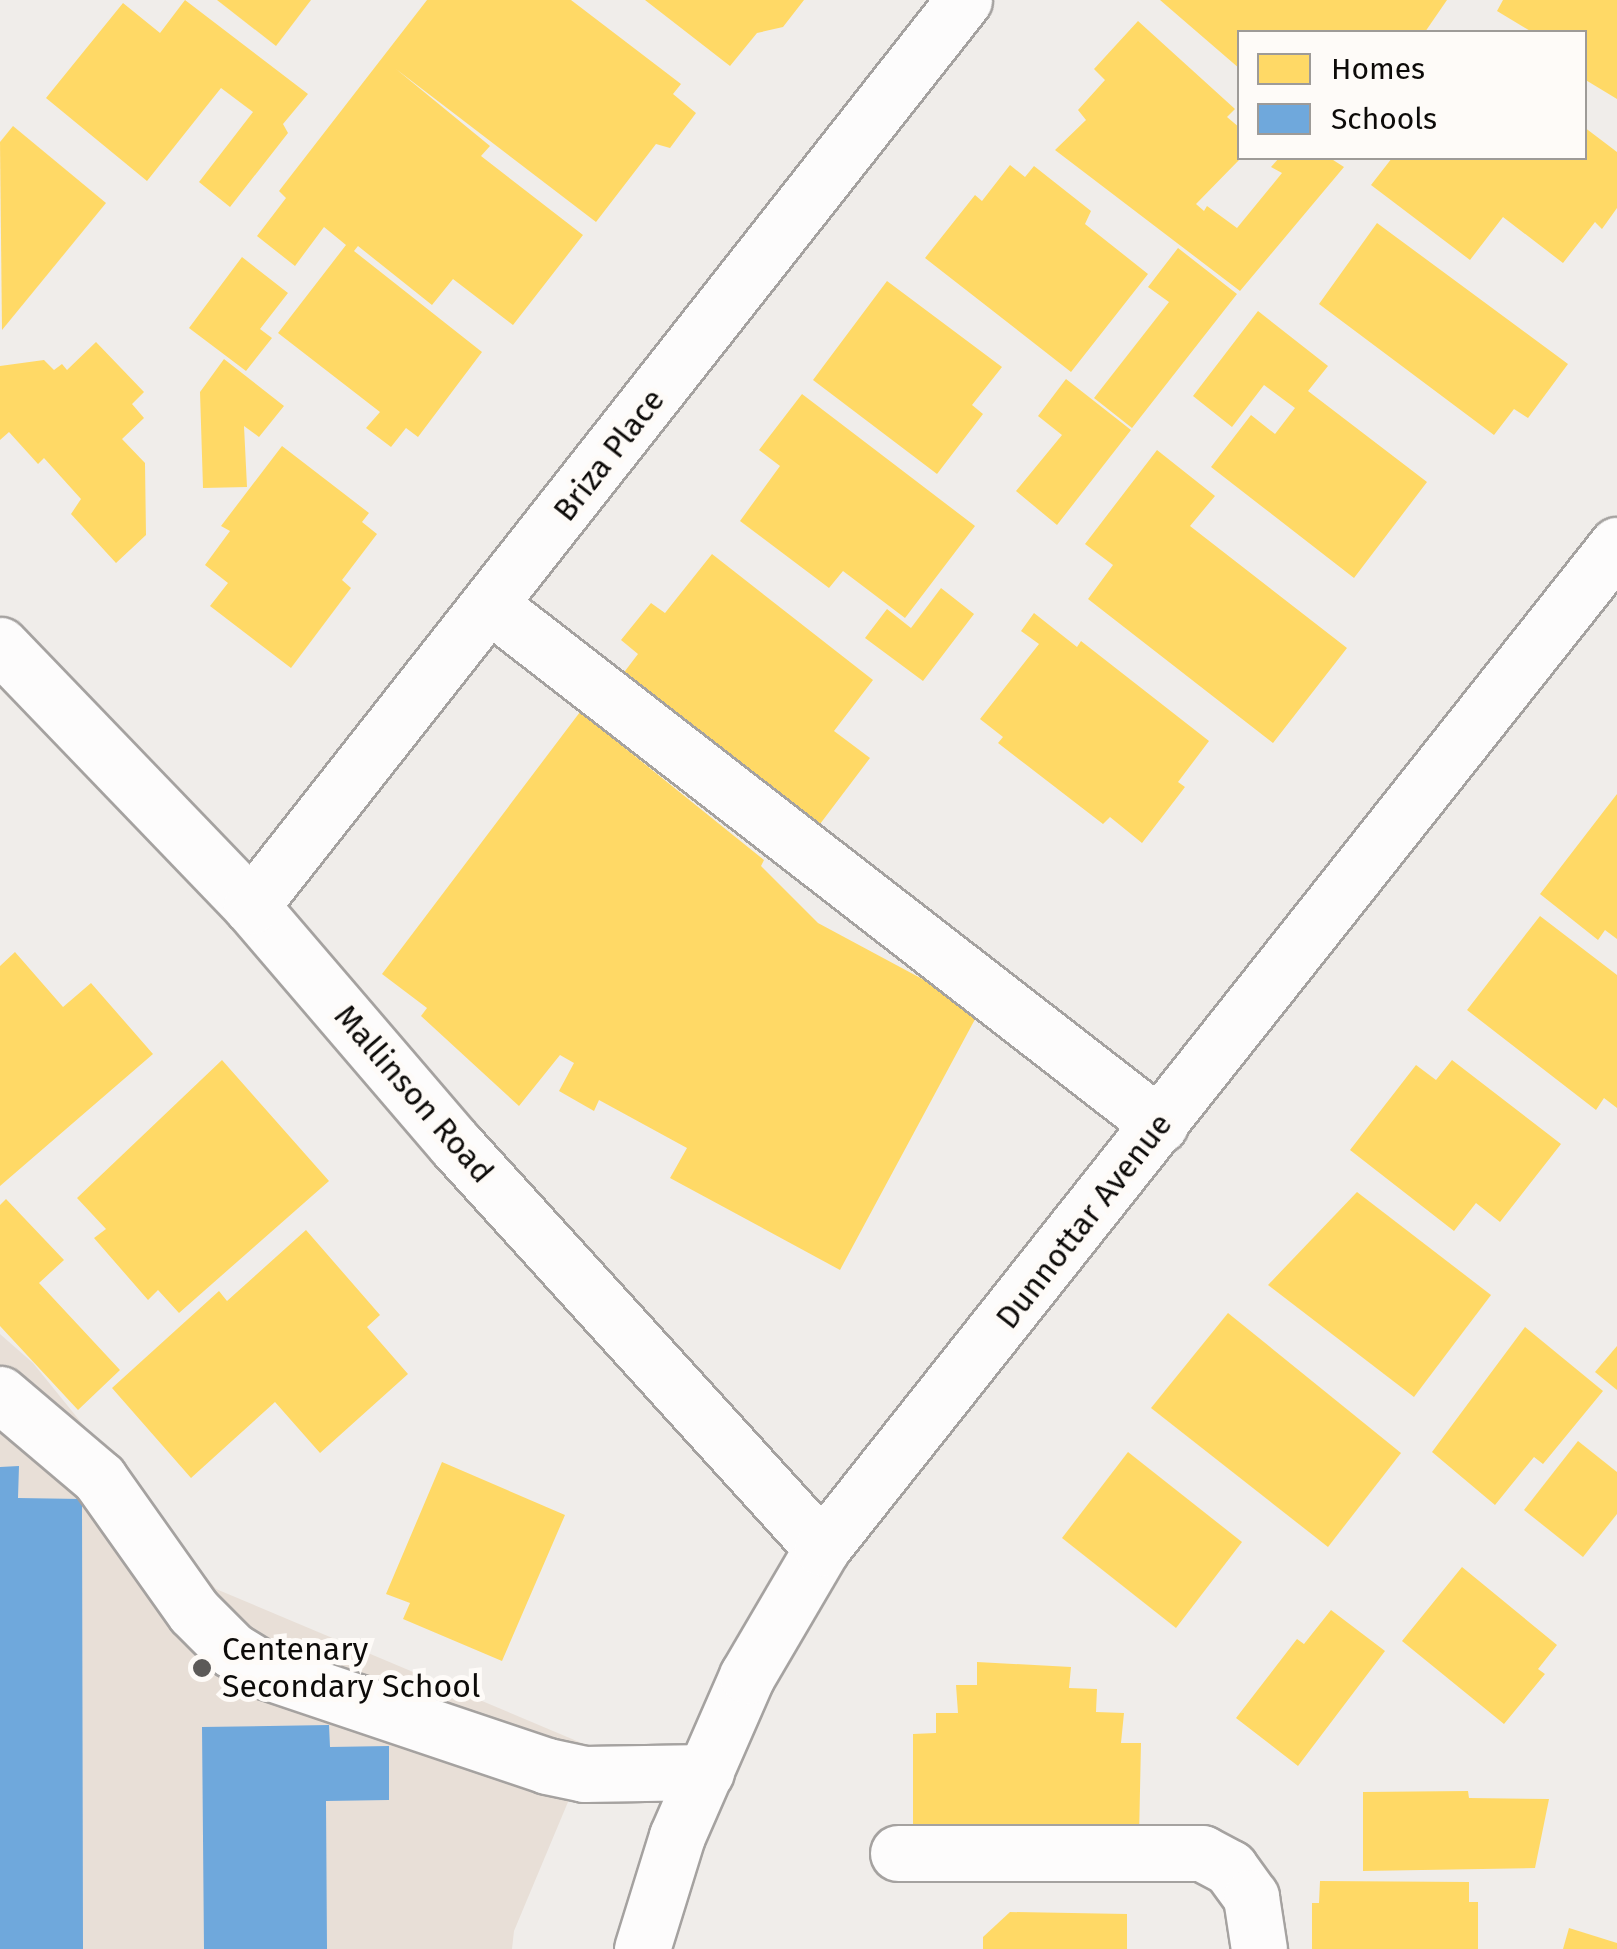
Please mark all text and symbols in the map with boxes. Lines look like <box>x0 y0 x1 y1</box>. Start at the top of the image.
legend <box>1237 30 1587 160</box>
text: Homes <box>1331 51 1425 87</box>
text: Schools <box>1331 101 1437 137</box>
street label: Briza Place <box>545 381 673 529</box>
street label: Mallinson Road <box>326 997 502 1191</box>
street label: Dunnottar Avenue <box>988 1106 1180 1336</box>
place label: Centenary Secondary School <box>222 1631 480 1706</box>
marker: Centenary Secondary School <box>191 1657 213 1679</box>

